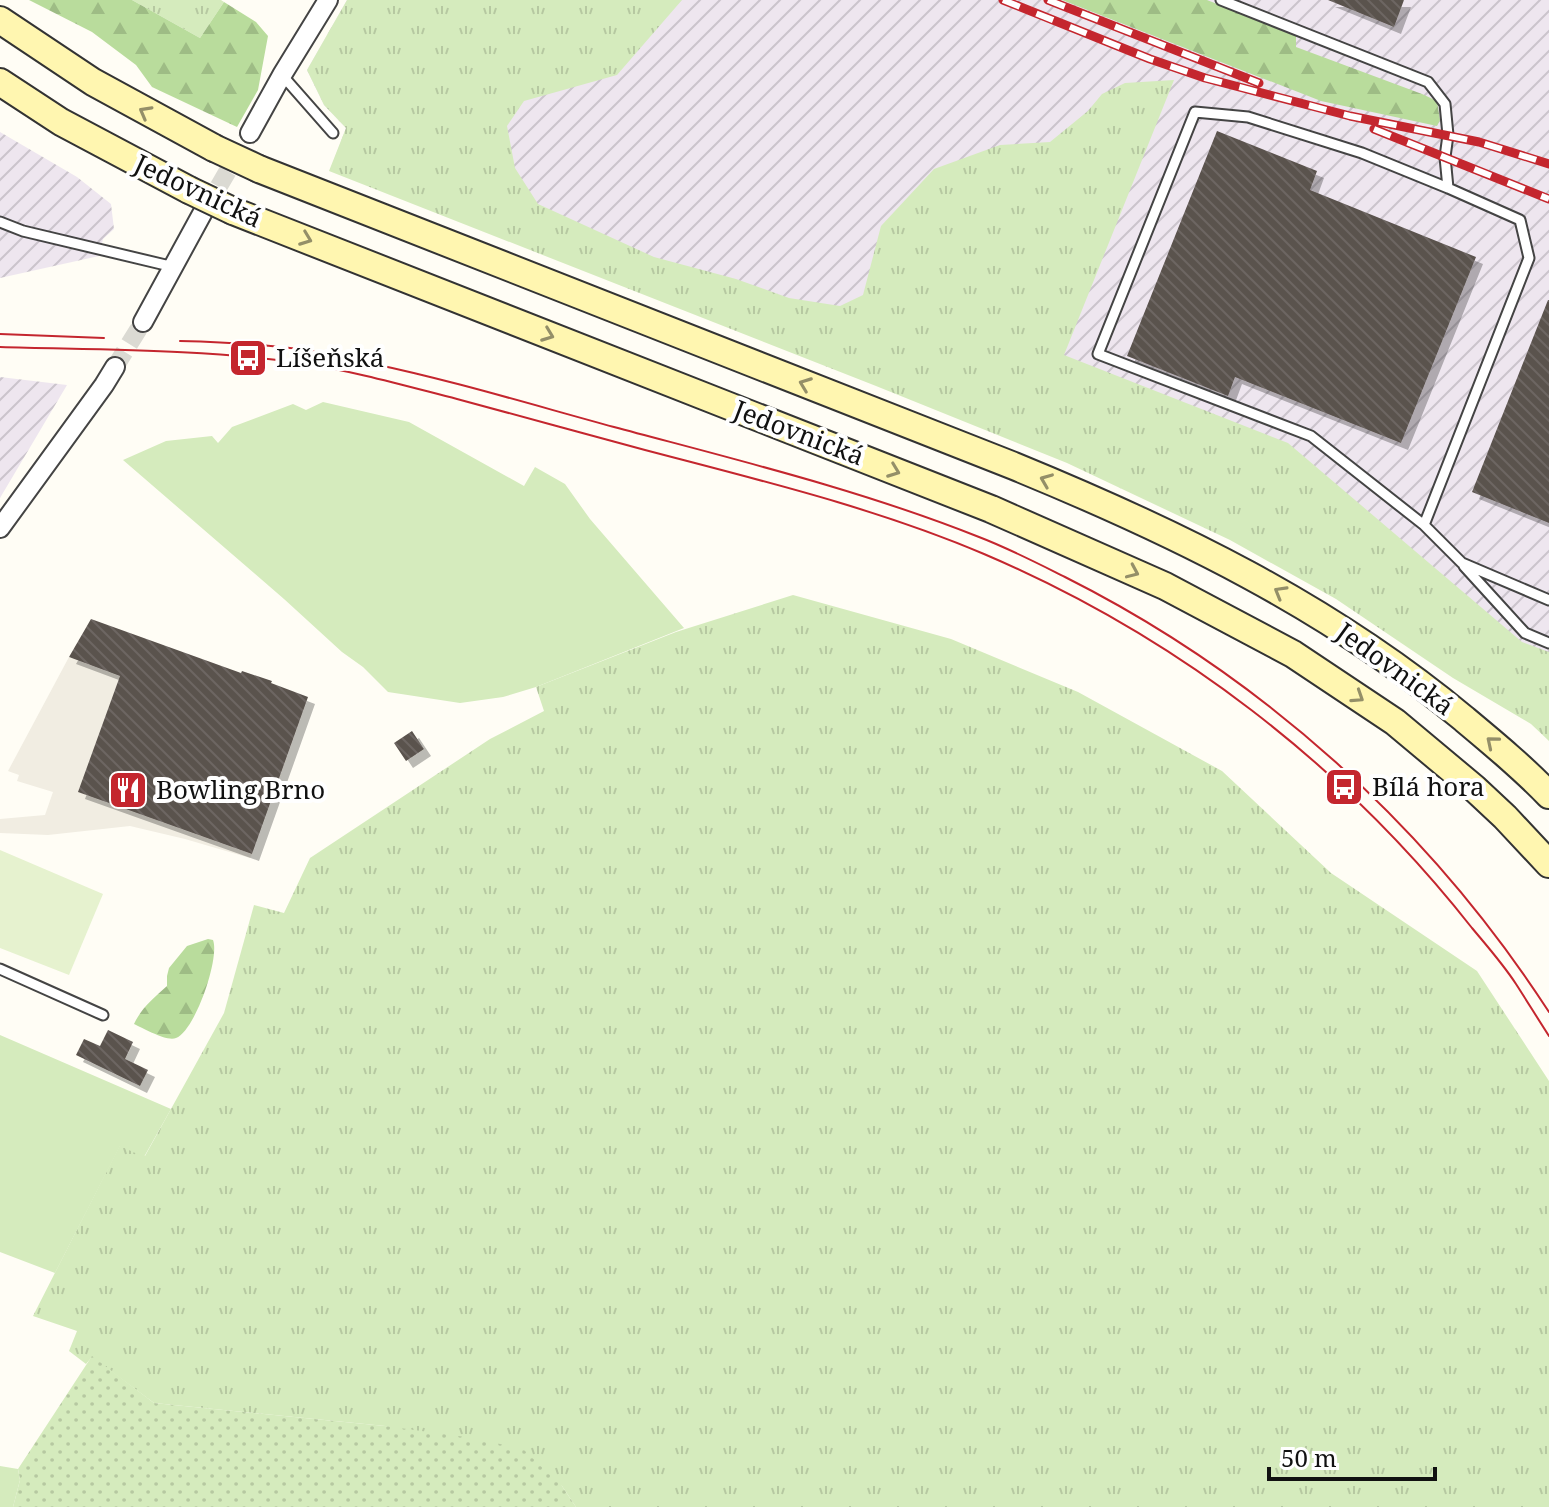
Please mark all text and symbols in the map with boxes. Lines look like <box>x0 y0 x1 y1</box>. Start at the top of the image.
one-way arrow <box>139 106 154 122</box>
street label: Jedovnická <box>128 144 268 235</box>
one-way arrow <box>298 229 312 246</box>
one-way arrow <box>540 325 554 341</box>
bus stop icon: Líšeňská <box>227 337 269 379</box>
place label: Líšeňská <box>276 339 385 375</box>
one-way arrow <box>798 377 812 394</box>
street label: Jedovnická <box>728 390 870 473</box>
one-way arrow <box>886 461 900 478</box>
one-way arrow <box>1040 473 1054 489</box>
one-way arrow <box>1125 563 1139 579</box>
one-way arrow <box>1275 586 1289 602</box>
street label: Jedovnická <box>1329 613 1462 723</box>
one-way arrow <box>1349 687 1363 702</box>
one-way arrow <box>1487 737 1501 752</box>
bus stop icon: Bílá hora <box>1323 766 1365 808</box>
place label: Bílá hora <box>1372 768 1485 804</box>
restaurant icon: Bowling Brno <box>107 769 149 811</box>
place label: Bowling Brno <box>156 771 325 807</box>
scale bar <box>1269 1431 1435 1481</box>
text: 50 m <box>1281 1441 1337 1474</box>

